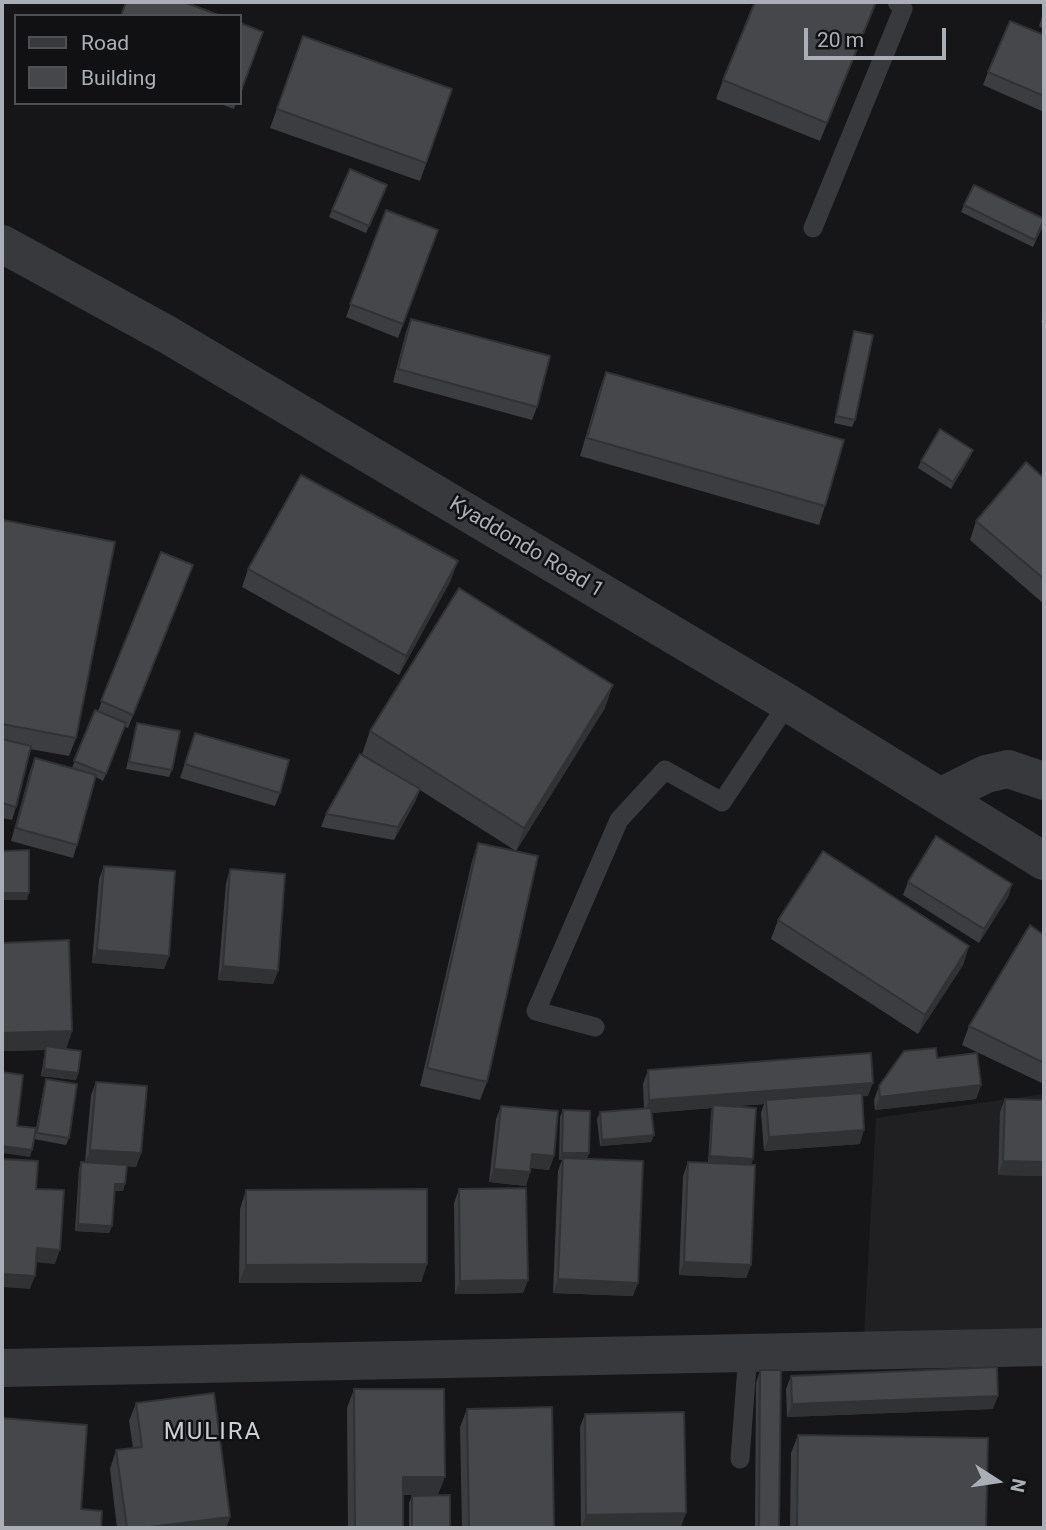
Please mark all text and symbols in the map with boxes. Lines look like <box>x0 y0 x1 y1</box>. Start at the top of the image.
legend <box>14 14 242 105</box>
scale bar <box>808 14 950 58</box>
text: 20 m <box>817 28 864 52</box>
text: Road <box>81 31 129 55</box>
text: Building <box>81 66 156 90</box>
street label: Kyaddondo Road 1 <box>444 492 608 604</box>
district label: MULIRA <box>165 1419 261 1447</box>
north arrow <box>962 1446 1032 1516</box>
text: N <box>1005 1477 1031 1494</box>

